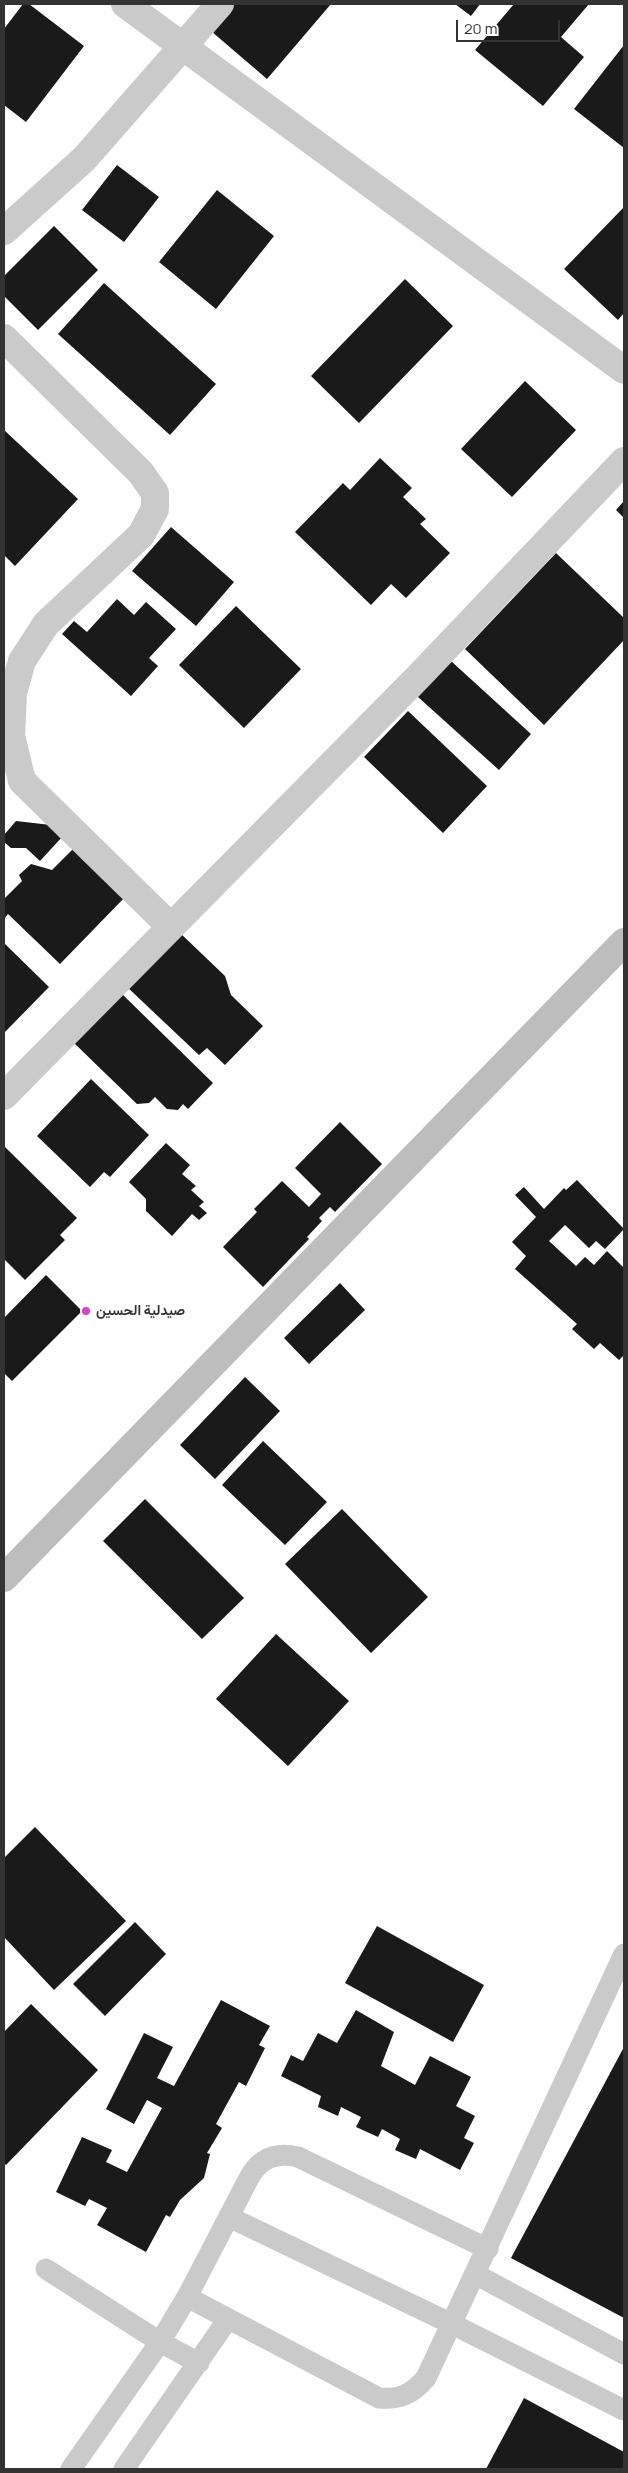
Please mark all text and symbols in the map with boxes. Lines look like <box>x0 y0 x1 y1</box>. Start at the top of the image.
scale bar <box>458 10 562 42</box>
text: 20 m <box>464 18 497 39</box>
place label: صيدلية الحسين <box>96 1303 185 1319</box>
marker: صيدلية الحسين <box>80 1305 92 1317</box>

